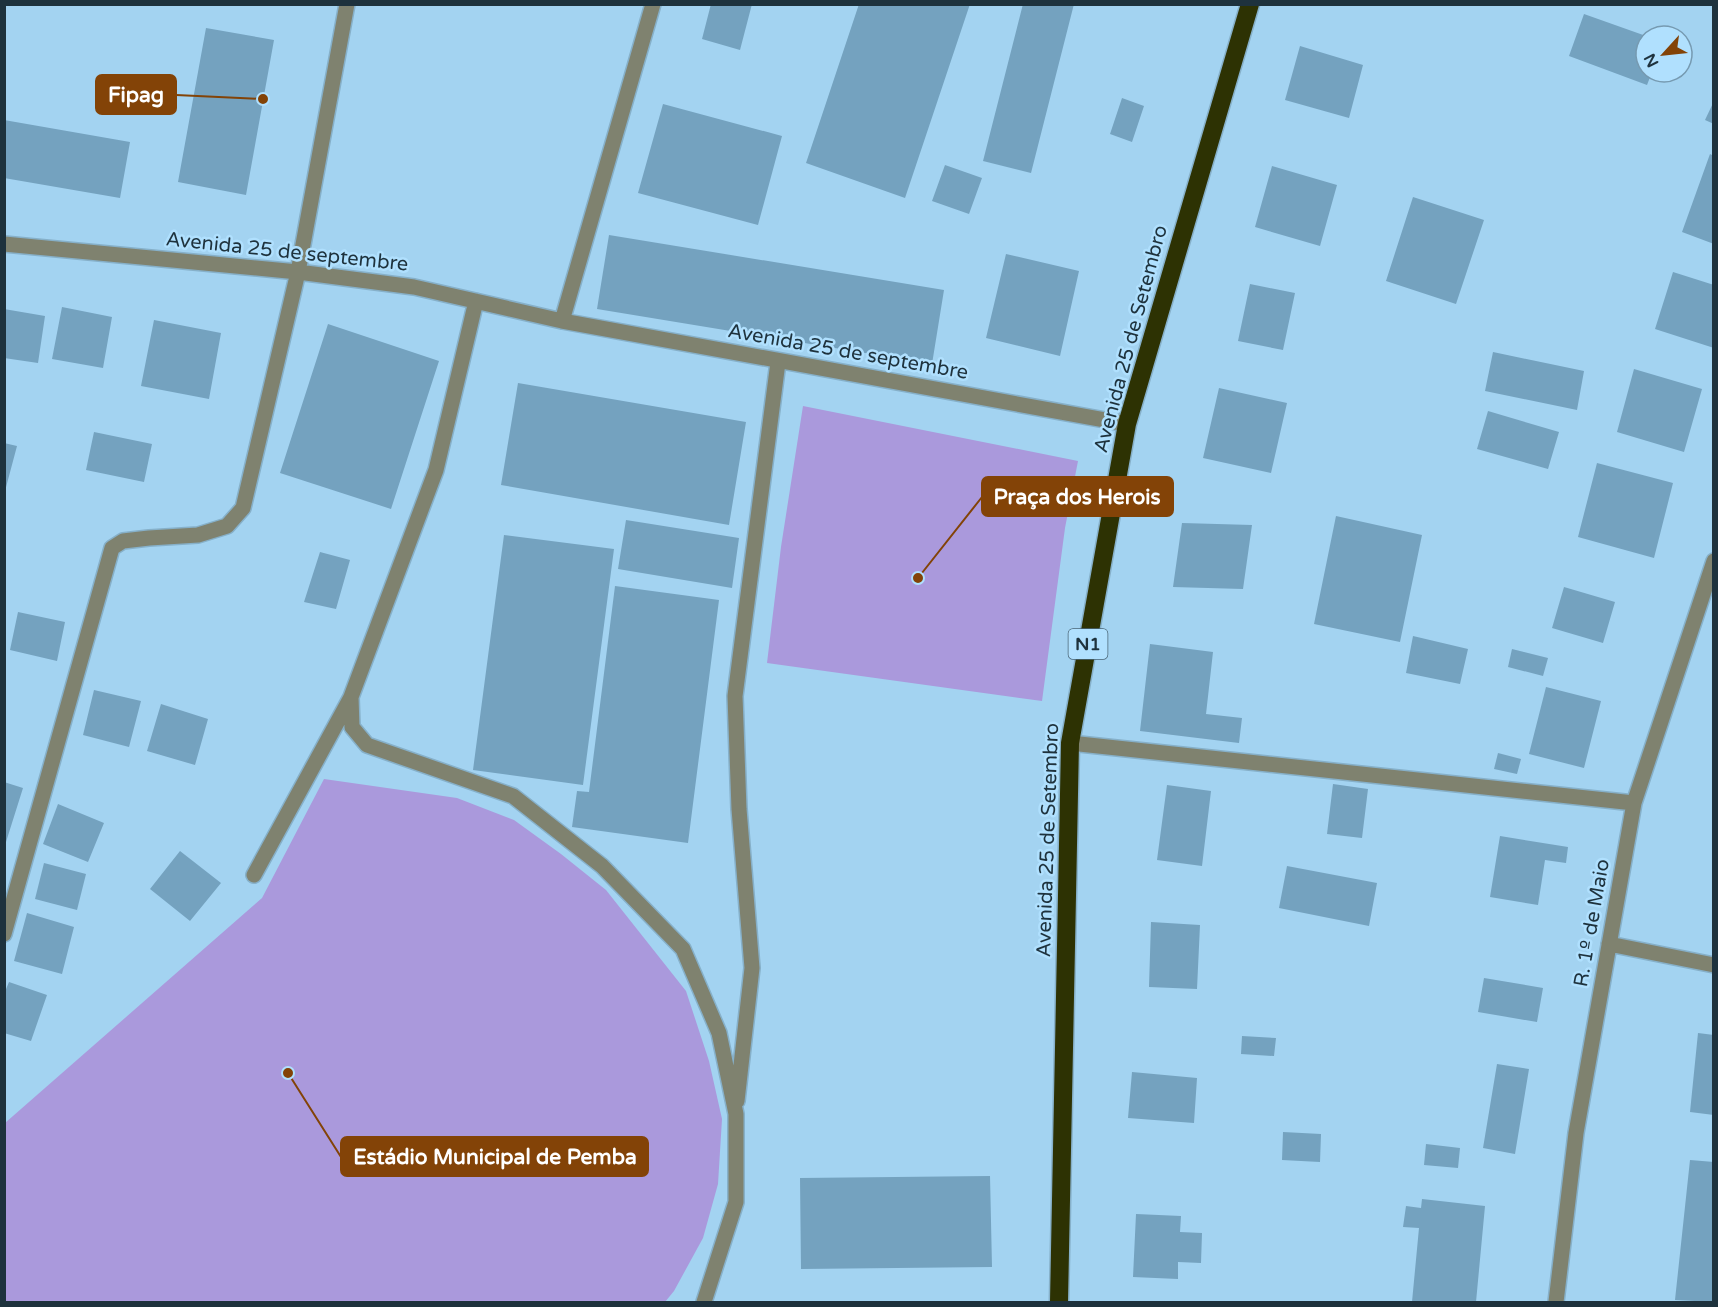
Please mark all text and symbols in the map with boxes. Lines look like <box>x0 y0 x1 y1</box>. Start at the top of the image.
north arrow <box>1634 24 1694 84</box>
text: N <box>1640 50 1663 71</box>
callout: Fipag <box>96 75 176 114</box>
text: Fipag <box>108 83 164 108</box>
street label: Avenida 25 de Setembro <box>1089 223 1173 455</box>
street label: Avenida 25 de septembre <box>165 227 409 277</box>
street label: Avenida 25 de septembre <box>726 319 970 385</box>
callout: Praça dos Herois <box>982 477 1173 516</box>
text: Praça dos Herois <box>993 485 1161 510</box>
road number: N1 <box>1068 629 1108 659</box>
street label: Avenida 25 de Setembro <box>1032 722 1064 958</box>
street label: R. 1º de Maio <box>1569 857 1615 989</box>
callout: Estádio Municipal de Pemba <box>341 1137 648 1176</box>
text: Estádio Municipal de Pemba <box>353 1145 637 1170</box>

